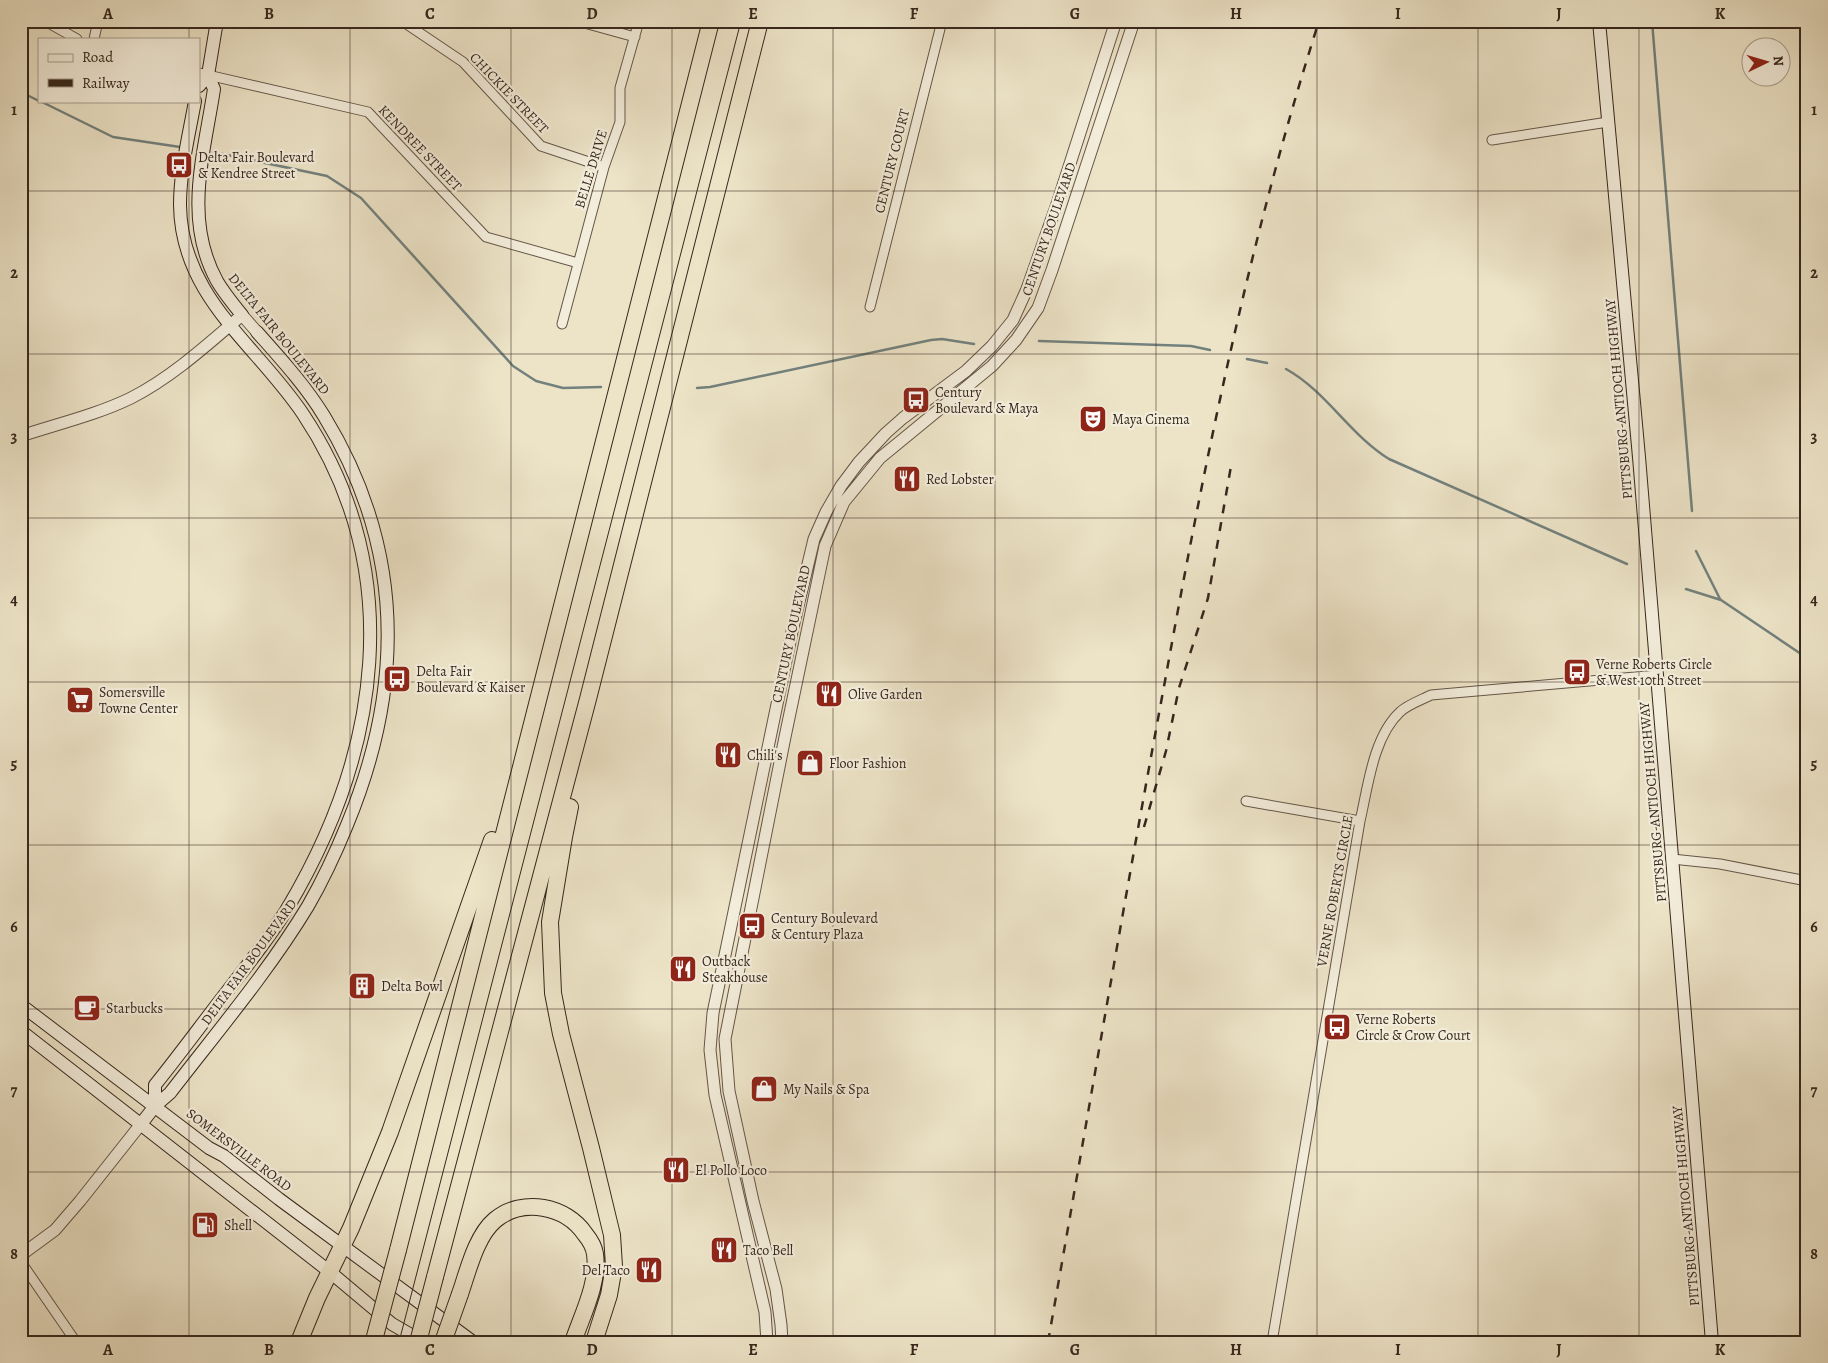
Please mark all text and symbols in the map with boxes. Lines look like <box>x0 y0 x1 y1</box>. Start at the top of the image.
text: A <box>102 3 114 25</box>
text: B <box>264 3 274 25</box>
text: C <box>425 3 435 25</box>
text: D <box>586 3 598 25</box>
text: E <box>748 3 758 25</box>
text: F <box>910 3 919 25</box>
text: G <box>1070 3 1080 25</box>
text: H <box>1230 3 1242 25</box>
text: I <box>1395 3 1401 25</box>
text: J <box>1556 3 1562 25</box>
text: K <box>1715 3 1726 25</box>
legend <box>38 38 200 102</box>
north arrow <box>1740 38 1790 88</box>
text: Road <box>82 47 114 67</box>
street label: CHICKIE STREET <box>465 48 553 138</box>
text: N <box>1769 55 1788 67</box>
text: Railway <box>82 73 130 93</box>
text: 1 <box>11 99 17 121</box>
text: 1 <box>1811 99 1817 121</box>
street label: KENDREE STREET <box>374 101 466 195</box>
street label: CENTURY COURT <box>870 107 914 215</box>
street label: BELLE DRIVE <box>570 127 612 211</box>
place label: Delta Fair Boulevard & Kendree Street <box>198 148 315 183</box>
bus stop icon: Delta Fair Boulevard & Kendree Street <box>164 150 194 180</box>
street label: CENTURY BOULEVARD <box>1017 160 1081 298</box>
text: 2 <box>10 262 18 284</box>
text: 2 <box>1810 262 1818 284</box>
street label: DELTA FAIR BOULEVARD <box>224 269 334 399</box>
street label: PITTSBURG-ANTIOCH HIGHWAY <box>1601 298 1637 500</box>
place label: Century Boulevard & Maya <box>935 383 1039 418</box>
bus stop icon: Century Boulevard & Maya <box>901 385 931 415</box>
theatre icon: Maya Cinema <box>1078 404 1108 434</box>
place label: Maya Cinema <box>1112 410 1190 429</box>
text: 3 <box>11 426 18 448</box>
text: 3 <box>1811 426 1818 448</box>
restaurant icon: Red Lobster <box>892 464 922 494</box>
place label: Red Lobster <box>926 470 994 489</box>
street label: CENTURY BOULEVARD <box>767 563 815 704</box>
text: 4 <box>10 589 18 611</box>
text: 4 <box>1810 589 1818 611</box>
place label: Verne Roberts Circle & West 10th Street <box>1595 655 1712 690</box>
bus stop icon: Verne Roberts Circle & West 10th Street <box>1562 657 1592 687</box>
place label: Delta Fair Boulevard & Kaiser <box>416 662 526 697</box>
bus stop icon: Delta Fair Boulevard & Kaiser <box>382 664 412 694</box>
restaurant icon: Olive Garden <box>814 679 844 709</box>
place label: Somersville Towne Center <box>99 683 178 718</box>
supermarket icon: Somersville Towne Center <box>65 685 95 715</box>
place label: Olive Garden <box>848 685 923 704</box>
street label: PITTSBURG-ANTIOCH HIGHWAY <box>1635 701 1671 903</box>
restaurant icon: Chili's <box>713 740 743 770</box>
place label: Chili's <box>747 746 783 765</box>
shop icon: Floor Fashion <box>795 748 825 778</box>
text: 5 <box>11 753 18 775</box>
text: 5 <box>1811 753 1818 775</box>
place label: Floor Fashion <box>829 754 907 773</box>
street label: VERNE ROBERTS CIRCLE <box>1312 814 1358 969</box>
street label: DELTA FAIR BOULEVARD <box>197 895 301 1029</box>
place label: Century Boulevard & Century Plaza <box>771 909 878 944</box>
bus stop icon: Century Boulevard & Century Plaza <box>737 911 767 941</box>
text: 6 <box>10 916 18 938</box>
text: 6 <box>1810 916 1818 938</box>
place label: Outback Steakhouse <box>702 952 768 987</box>
restaurant icon: Outback Steakhouse <box>668 954 698 984</box>
building icon: Delta Bowl <box>347 971 377 1001</box>
place label: Delta Bowl <box>381 977 443 996</box>
cafe icon: Starbucks <box>72 993 102 1023</box>
place label: Starbucks <box>106 999 163 1018</box>
place label: Verne Roberts Circle & Crow Court <box>1355 1010 1471 1045</box>
bus stop icon: Verne Roberts Circle & Crow Court <box>1322 1012 1352 1042</box>
shop icon: My Nails & Spa <box>749 1074 779 1104</box>
text: 7 <box>11 1080 18 1102</box>
place label: My Nails & Spa <box>783 1080 870 1099</box>
text: 7 <box>1811 1080 1818 1102</box>
street label: SOMERSVILLE ROAD <box>182 1104 296 1196</box>
street label: PITTSBURG-ANTIOCH HIGHWAY <box>1668 1105 1704 1307</box>
restaurant icon: El Pollo Loco <box>661 1155 691 1185</box>
place label: El Pollo Loco <box>695 1161 767 1180</box>
fuel station icon: Shell <box>190 1210 220 1240</box>
place label: Shell <box>224 1216 252 1235</box>
restaurant icon: Taco Bell <box>709 1235 739 1265</box>
place label: Taco Bell <box>743 1241 794 1260</box>
text: 8 <box>10 1243 18 1265</box>
text: 8 <box>1810 1243 1818 1265</box>
restaurant icon: Del Taco <box>634 1255 664 1285</box>
place label: Del Taco <box>582 1261 630 1280</box>
text: A <box>102 1339 114 1361</box>
text: B <box>264 1339 274 1361</box>
text: C <box>425 1339 435 1361</box>
text: D <box>586 1339 598 1361</box>
text: E <box>748 1339 758 1361</box>
text: F <box>910 1339 919 1361</box>
text: G <box>1070 1339 1080 1361</box>
text: H <box>1230 1339 1242 1361</box>
text: I <box>1395 1339 1401 1361</box>
text: J <box>1556 1339 1562 1361</box>
text: K <box>1715 1339 1726 1361</box>

